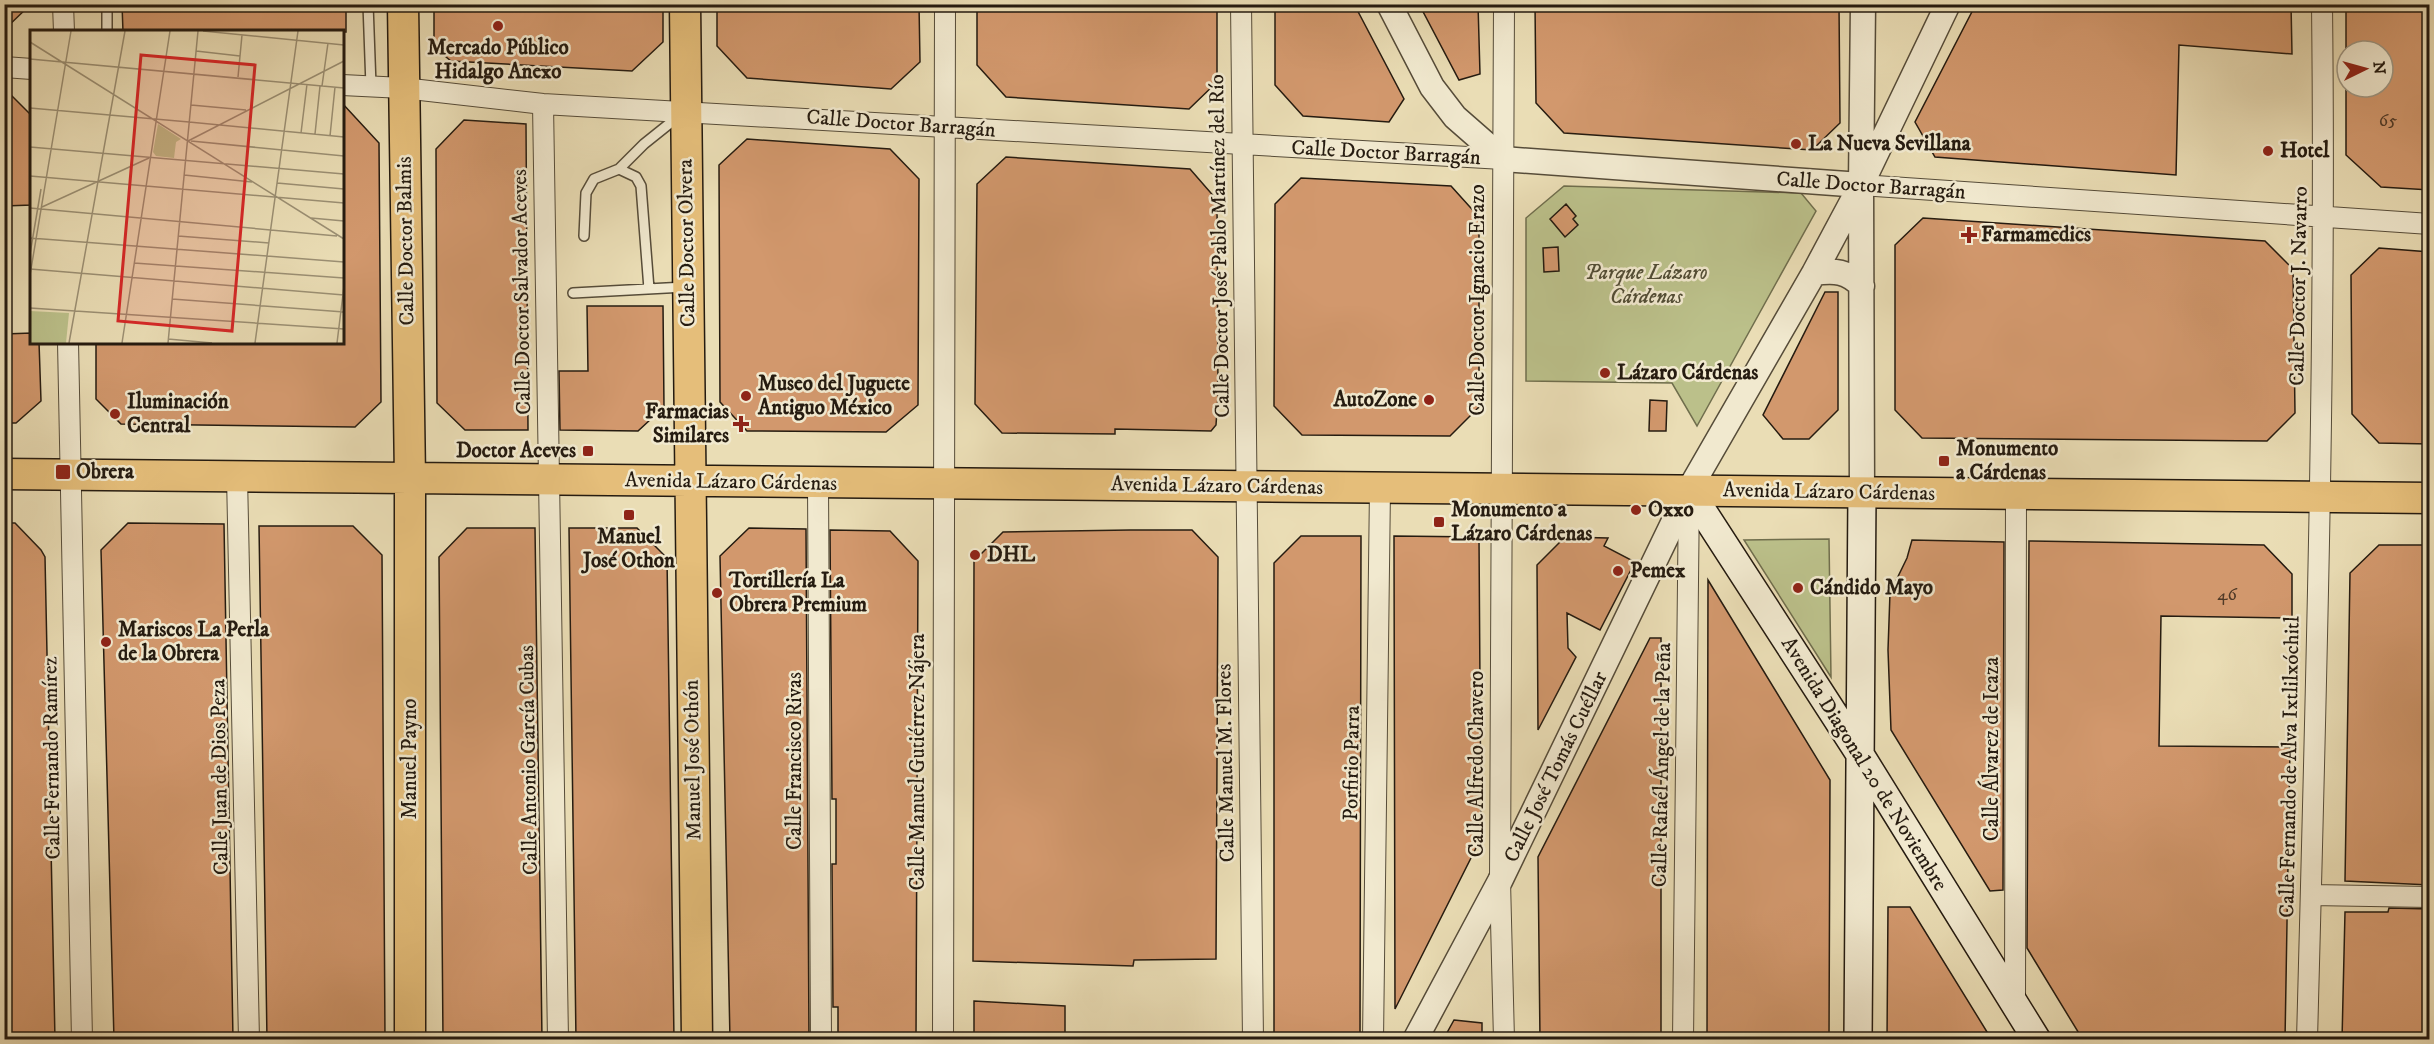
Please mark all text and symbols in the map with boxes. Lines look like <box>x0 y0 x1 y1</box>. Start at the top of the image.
marker: Mercado Público Hidalgo Anexo <box>491 19 505 33</box>
inset map <box>30 30 344 344</box>
place label: Mercado Público Hidalgo Anexo <box>427 35 569 85</box>
north arrow <box>2335 39 2395 99</box>
text: N <box>2368 60 2389 75</box>
street label: Calle Doctor José Pablo Martínez del Río <box>1204 74 1236 418</box>
street label: Calle Doctor Barragán <box>806 104 996 144</box>
house number: 65 <box>2379 110 2397 132</box>
place label: La Nueva Sevillana <box>1808 131 1972 157</box>
street label: Calle Doctor Barragán <box>1291 135 1481 171</box>
marker: La Nueva Sevillana <box>1789 137 1803 151</box>
place label: Hotel <box>2280 138 2330 164</box>
marker: Hotel <box>2261 144 2275 158</box>
street label: Calle Doctor Balmis <box>392 156 420 326</box>
street label: Calle Doctor Olvera <box>673 159 701 327</box>
street label: Calle Doctor Barragán <box>1776 166 1966 206</box>
street label: Calle Doctor Salvador Aceves <box>507 169 537 415</box>
street label: Calle Doctor Ignacio Erazo <box>1465 184 1491 416</box>
street label: Calle Doctor J. Navarro <box>2284 186 2314 386</box>
place label: Farmamedics <box>1981 222 2091 248</box>
marker: Farmamedics <box>1962 228 1976 242</box>
park label: Parque Lázaro Cárdenas <box>1584 260 1708 310</box>
place label: Lázaro Cárdenas <box>1617 360 1758 386</box>
marker: Lázaro Cárdenas <box>1598 366 1612 380</box>
place label: Museo del Juguete Antiguo México <box>757 371 910 421</box>
place label: AutoZone <box>1332 387 1417 413</box>
place label: Iluminación Central <box>127 389 230 439</box>
marker: Museo del Juguete Antiguo México <box>739 389 753 403</box>
marker: AutoZone <box>1422 393 1436 407</box>
place label: Farmacias Similares <box>645 399 729 449</box>
marker: Iluminación Central <box>108 407 122 421</box>
marker: Farmacias Similares <box>734 417 748 431</box>
place label: Monumento a Cárdenas <box>1956 436 2058 486</box>
place label: Doctor Aceves <box>456 438 576 464</box>
marker: Doctor Aceves <box>581 444 595 458</box>
marker: Monumento a Cárdenas <box>1937 454 1951 468</box>
place label: Obrera <box>76 459 135 485</box>
marker: Obrera <box>54 463 72 481</box>
street label: Avenida Lázaro Cárdenas <box>625 467 837 497</box>
street label: Avenida Lázaro Cárdenas <box>1111 471 1323 501</box>
street label: Avenida Lázaro Cárdenas <box>1723 477 1935 507</box>
place label: Monumento a Lázaro Cárdenas <box>1451 497 1592 547</box>
place label: Oxxo <box>1648 497 1694 523</box>
marker: Oxxo <box>1629 503 1643 517</box>
marker: Manuel José Othon <box>622 508 636 522</box>
marker: Monumento a Lázaro Cárdenas <box>1432 515 1446 529</box>
place label: Manuel José Othon <box>581 524 676 574</box>
place label: DHL <box>987 542 1036 568</box>
marker: DHL <box>968 548 982 562</box>
place label: Pemex <box>1630 558 1686 584</box>
marker: Pemex <box>1611 564 1625 578</box>
place label: Tortillería La Obrera Premium <box>728 568 867 618</box>
place label: Cándido Mayo <box>1810 575 1933 601</box>
marker: Cándido Mayo <box>1791 581 1805 595</box>
house number: 46 <box>2217 584 2237 606</box>
marker: Tortillería La Obrera Premium <box>710 586 724 600</box>
street label: Calle Fernando de Alva Ixtlilxóchitl <box>2274 615 2306 918</box>
place label: Mariscos La Perla de la Obrera <box>118 617 270 667</box>
street label: Avenida Diagonal 20 de Noviembre <box>1775 632 1953 896</box>
street label: Calle Manuel Gutiérrez Nájera <box>905 633 931 890</box>
marker: Mariscos La Perla de la Obrera <box>99 635 113 649</box>
street label: Calle Rafaél Ángel de la Peña <box>1645 642 1677 888</box>
street label: Calle Antonio García Cubas <box>514 645 544 875</box>
street label: Calle Fernando Ramírez <box>37 656 67 860</box>
street label: Calle Álvarez de Icaza <box>1977 657 2005 841</box>
street label: Calle Manuel M. Flores <box>1211 663 1241 863</box>
street label: Calle José Tomás Cuéllar <box>1498 667 1614 867</box>
street label: Calle Alfredo Chavero <box>1464 671 1490 857</box>
street label: Calle Francisco Rivas <box>782 672 808 850</box>
street label: Calle Juan de Dios Peza <box>205 679 235 875</box>
street label: Manuel José Othón <box>679 679 707 841</box>
street label: Manuel Payno <box>397 699 423 819</box>
street label: Porfirio Parra <box>1338 705 1366 821</box>

